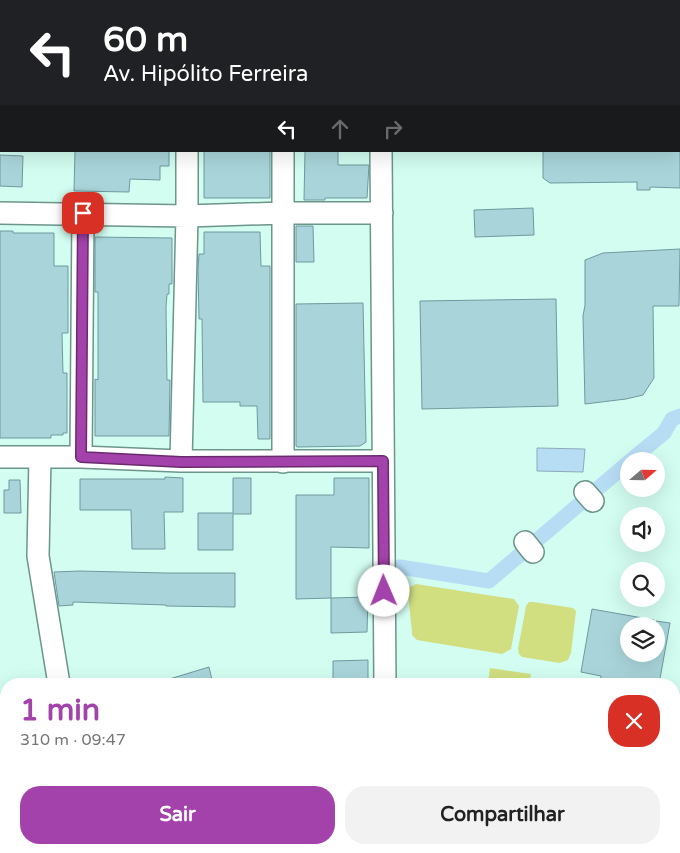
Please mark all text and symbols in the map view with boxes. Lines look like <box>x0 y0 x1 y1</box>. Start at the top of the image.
text: 60 m <box>103 19 188 61</box>
icon: left <box>20 20 85 85</box>
text: Av. Hipólito Ferreira <box>103 61 308 87</box>
icon: left <box>273 115 301 143</box>
icon: ahead <box>326 115 354 143</box>
icon: right <box>379 115 407 143</box>
pin <box>62 192 104 234</box>
icon: arrive <box>69 199 97 227</box>
north arrow <box>620 452 665 498</box>
map controls <box>620 452 665 662</box>
button: sound <box>620 507 665 552</box>
button: search <box>620 562 665 607</box>
position arrow <box>357 564 409 616</box>
button: layers <box>620 617 665 662</box>
text: 1 min <box>20 692 100 729</box>
button: close <box>608 695 660 747</box>
text: 310 m · 09:47 <box>20 730 126 750</box>
button: Sair <box>20 786 335 844</box>
button: Compartilhar <box>345 786 660 844</box>

